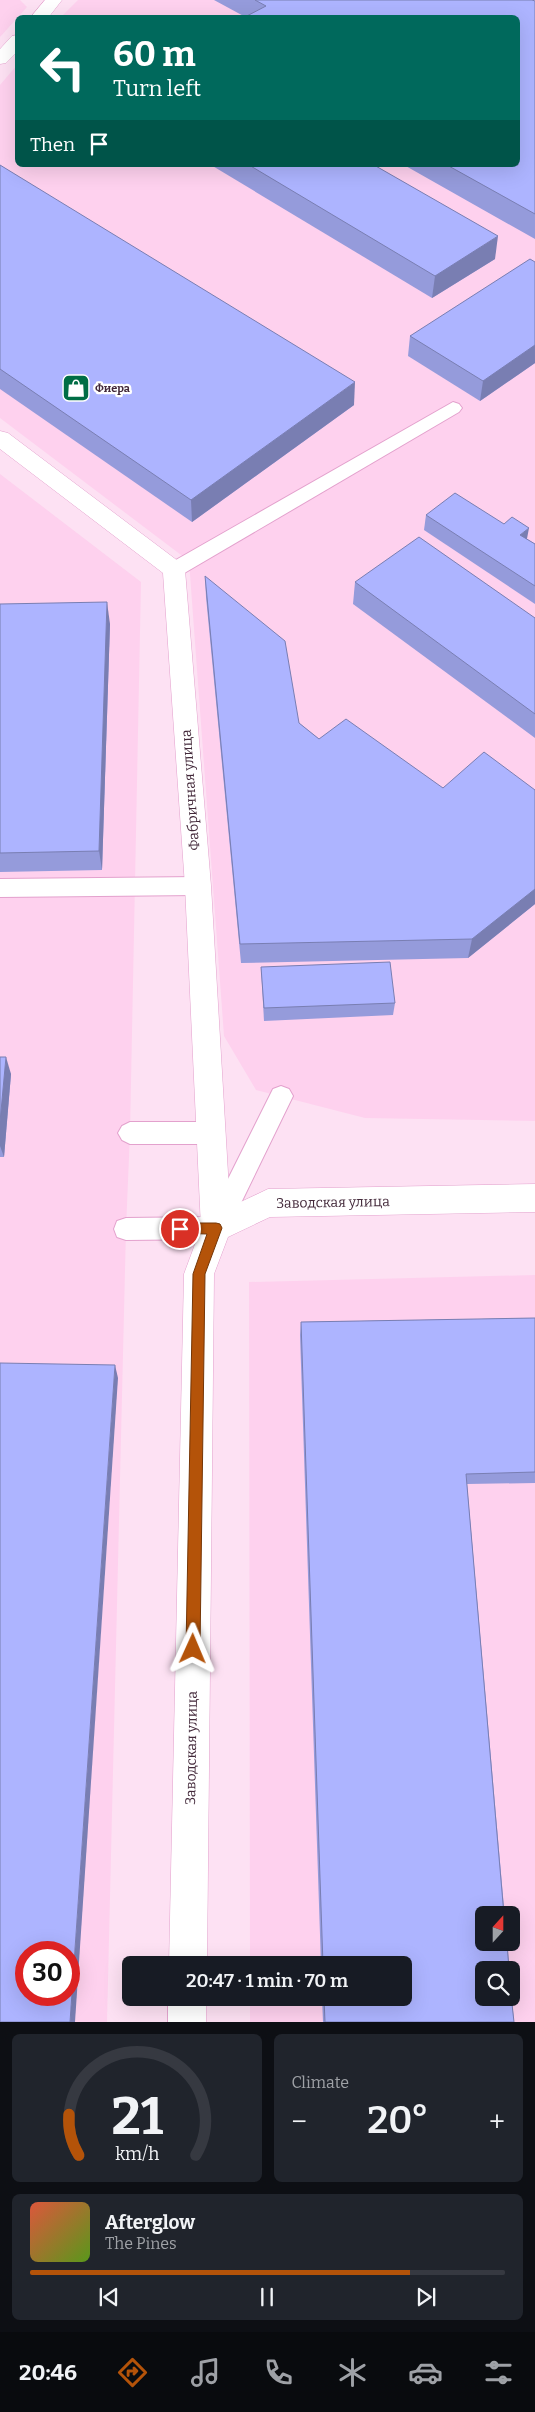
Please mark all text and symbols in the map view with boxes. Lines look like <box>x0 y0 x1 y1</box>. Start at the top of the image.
text: 60 m <box>113 33 196 75</box>
icon: left <box>30 35 95 100</box>
text: Turn left <box>113 75 201 102</box>
icon: arrive <box>85 130 113 158</box>
text: Then <box>30 133 75 156</box>
shop icon: Фиера <box>61 373 91 403</box>
place label: Фиера <box>95 382 131 395</box>
street label: Фабричная улица <box>178 728 203 851</box>
street label: Заводская улица <box>276 1193 390 1212</box>
pin <box>159 1208 201 1250</box>
icon: arrive <box>166 1215 194 1243</box>
position arrow <box>166 1622 218 1674</box>
street label: Заводская улица <box>182 1691 201 1805</box>
north arrow <box>475 1906 520 1951</box>
map controls <box>475 1906 520 2006</box>
speed limit sign: 30 <box>15 1941 80 2006</box>
button: search <box>475 1961 520 2006</box>
text: 20:47 · 1 min · 70 m <box>186 1969 348 1992</box>
text: Climate <box>292 2073 349 2092</box>
text: 21 <box>111 2085 163 2148</box>
text: 20° <box>367 2097 429 2143</box>
text: − <box>292 2105 307 2138</box>
text: + <box>489 2105 505 2138</box>
text: km/h <box>115 2143 159 2165</box>
text: Afterglow <box>105 2211 195 2234</box>
text: The Pines <box>105 2234 177 2253</box>
icon: previous <box>95 2283 123 2311</box>
icon: pause <box>253 2283 281 2311</box>
icon: next <box>412 2283 440 2311</box>
icon: directions <box>115 2355 150 2390</box>
icon: music <box>188 2355 223 2390</box>
icon: phone <box>261 2355 296 2390</box>
icon: climate <box>335 2355 370 2390</box>
icon: car <box>408 2355 443 2390</box>
icon: filters <box>481 2355 516 2390</box>
text: 20:46 <box>19 2359 77 2386</box>

